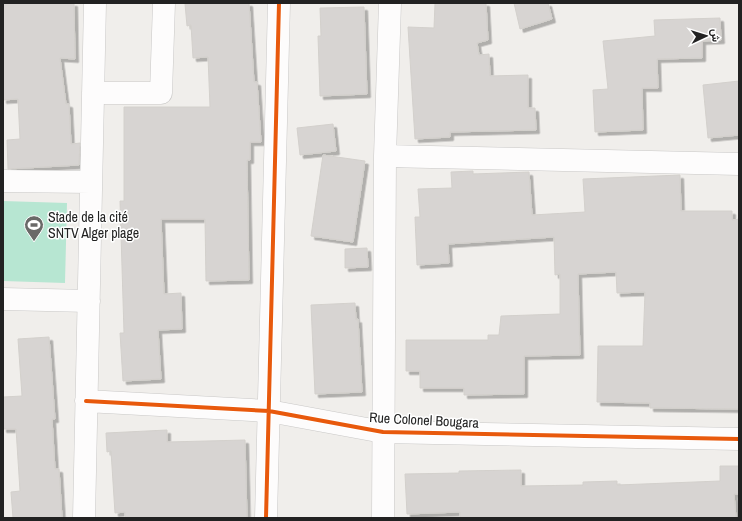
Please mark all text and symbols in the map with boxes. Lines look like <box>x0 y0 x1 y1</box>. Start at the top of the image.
north arrow <box>686 16 726 56</box>
text: ش <box>709 28 723 42</box>
place label: Stade de la cité SNTV Alger plage <box>48 208 139 242</box>
sports icon: Stade de la cité SNTV Alger plage <box>23 214 45 242</box>
street label: Rue Colonel Bougara <box>369 408 480 432</box>

